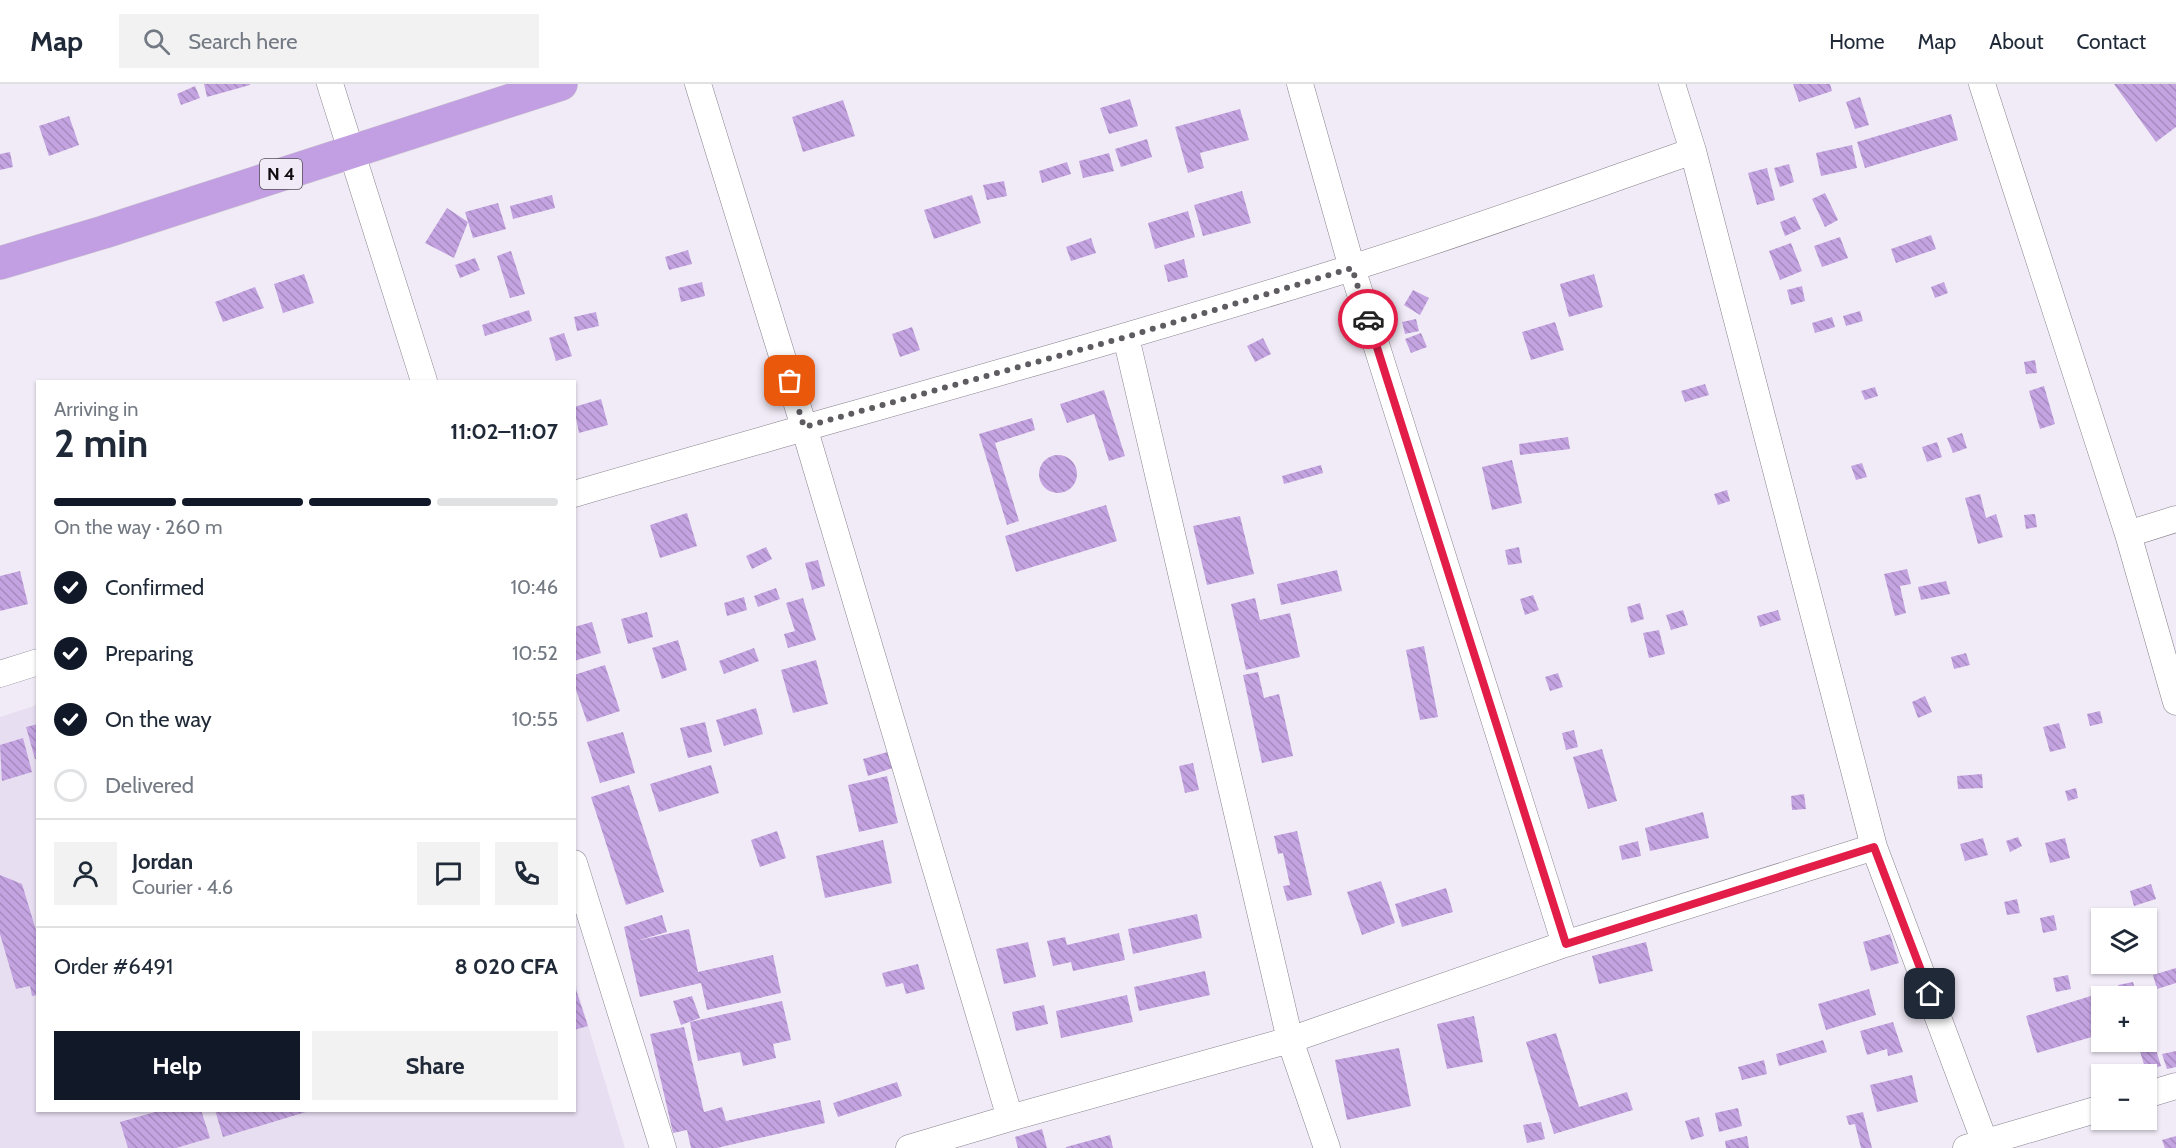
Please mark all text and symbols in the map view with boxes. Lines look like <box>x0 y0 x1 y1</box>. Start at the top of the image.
search box <box>119 14 539 68</box>
text: Map <box>30 24 83 58</box>
icon: search <box>140 25 173 58</box>
text: Search here <box>188 28 297 55</box>
text: Home <box>1829 29 1885 54</box>
text: Map <box>1918 29 1956 54</box>
text: About <box>1989 29 2043 54</box>
text: Contact <box>2076 29 2146 54</box>
road number: N 4 <box>260 159 302 189</box>
courier <box>1338 289 1398 349</box>
icon: car <box>1352 303 1385 336</box>
pin <box>764 355 815 406</box>
icon: bag <box>773 364 806 397</box>
text: Arriving in <box>54 397 138 421</box>
text: 11:02–11:07 <box>450 418 558 445</box>
text: 2 min <box>54 419 148 467</box>
text: On the way · 260 m <box>54 515 223 539</box>
icon: check <box>54 571 87 604</box>
text: Confirmed <box>105 574 204 601</box>
text: 10:46 <box>510 575 558 599</box>
icon: check <box>54 637 87 670</box>
text: Preparing <box>105 640 193 667</box>
text: 10:52 <box>512 641 558 665</box>
icon: check <box>54 703 87 736</box>
text: On the way <box>105 706 212 733</box>
text: 10:55 <box>512 707 558 731</box>
text: Delivered <box>105 772 194 799</box>
button: person <box>54 842 117 905</box>
button: chat <box>417 842 480 905</box>
button: phone <box>495 842 558 905</box>
text: Jordan <box>132 848 193 875</box>
text: Courier · 4.6 <box>132 875 233 899</box>
map controls <box>2091 908 2157 1130</box>
button: layers <box>2091 908 2157 974</box>
text: Order #6491 <box>54 953 173 980</box>
text: 8 020 CFA <box>455 953 558 980</box>
pin <box>1904 968 1955 1019</box>
icon: home <box>1913 977 1946 1010</box>
button: + <box>2091 986 2157 1052</box>
button: Help <box>54 1031 300 1100</box>
button: Share <box>312 1031 558 1100</box>
button: − <box>2091 1064 2157 1130</box>

